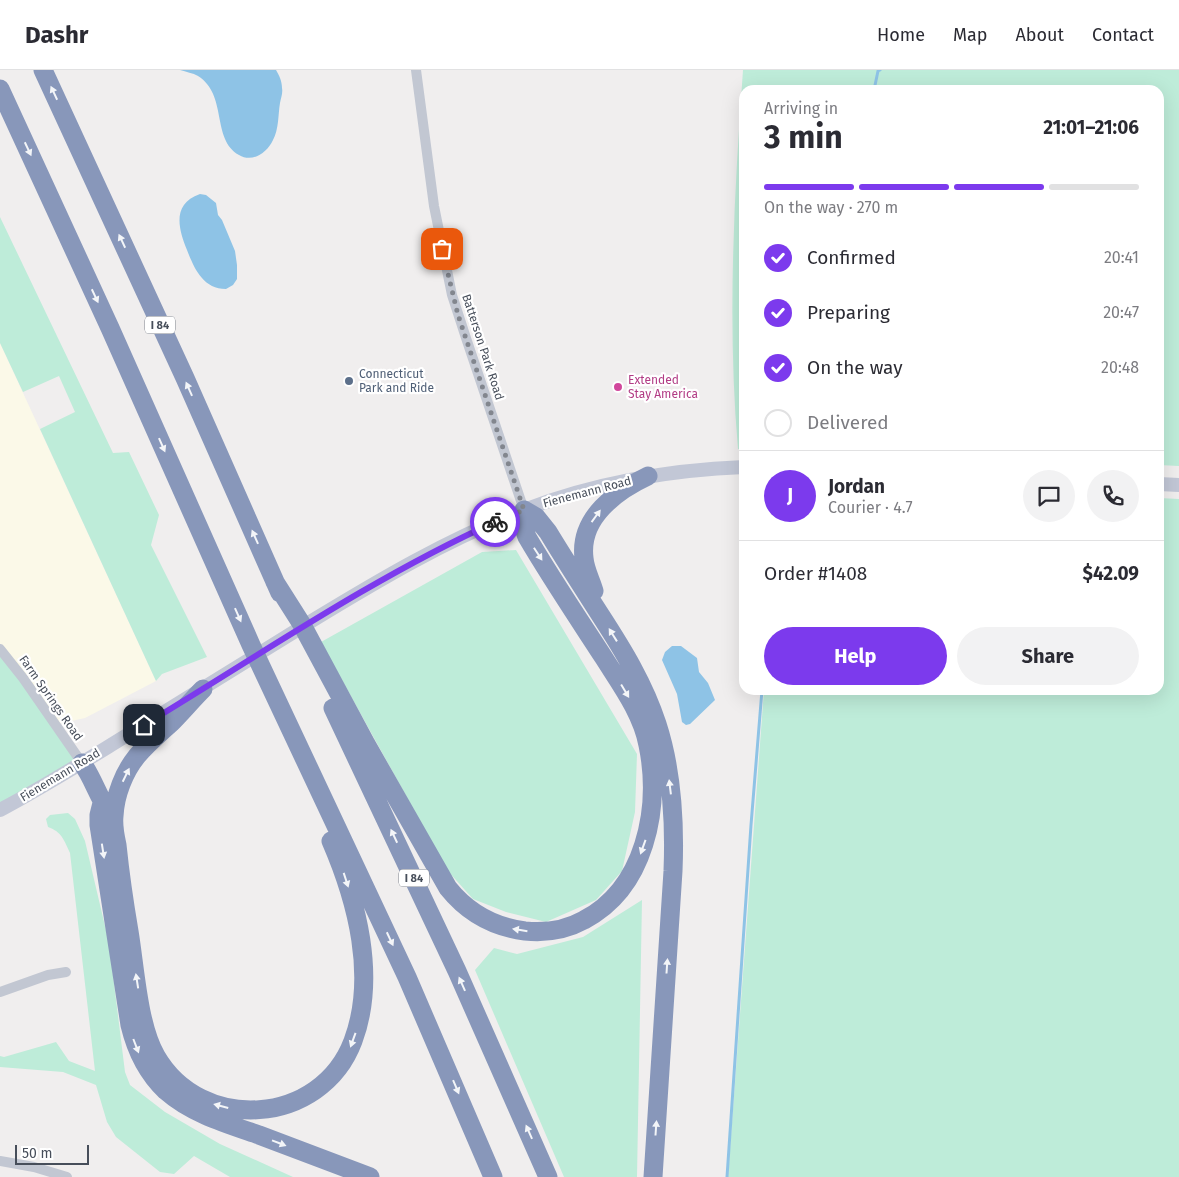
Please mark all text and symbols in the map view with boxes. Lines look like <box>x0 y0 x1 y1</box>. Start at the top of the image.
text: Dashr <box>25 21 88 49</box>
text: Home <box>877 24 925 46</box>
text: Map <box>953 24 987 46</box>
text: About <box>1015 24 1064 46</box>
text: Contact <box>1092 24 1154 46</box>
one-way arrow <box>50 86 58 100</box>
text: Arriving in <box>764 99 838 118</box>
text: 21:01–21:06 <box>1043 116 1139 139</box>
text: 3 min <box>764 118 843 156</box>
one-way arrow <box>24 142 32 156</box>
text: On the way · 270 m <box>764 198 898 217</box>
pin <box>421 228 463 270</box>
one-way arrow <box>117 234 125 248</box>
icon: bag <box>428 235 456 263</box>
icon: check <box>764 244 792 272</box>
text: Confirmed <box>807 246 896 269</box>
text: 20:41 <box>1104 248 1139 267</box>
one-way arrow <box>92 289 100 303</box>
street label: Batterson Park Road <box>459 292 507 402</box>
icon: check <box>764 299 792 327</box>
text: Preparing <box>807 301 890 324</box>
text: 20:47 <box>1103 303 1139 322</box>
road number: I 84 <box>145 316 175 334</box>
icon: check <box>764 354 792 382</box>
text: On the way <box>807 356 903 379</box>
text: 20:48 <box>1101 358 1139 377</box>
place label: Connecticut Park and Ride <box>359 367 434 395</box>
place label: Extended Stay America <box>628 373 698 401</box>
marker: Connecticut Park and Ride <box>343 375 355 387</box>
marker: Extended Stay America <box>612 381 624 393</box>
one-way arrow <box>185 382 193 396</box>
text: Delivered <box>807 411 889 434</box>
one-way arrow <box>159 438 167 452</box>
button: chat <box>1023 470 1075 522</box>
button: phone <box>1087 470 1139 522</box>
street label: Fienemann Road <box>541 474 633 510</box>
text: Jordan <box>828 475 885 498</box>
text: J <box>787 484 793 507</box>
courier <box>470 497 520 547</box>
text: Courier · 4.7 <box>828 498 913 517</box>
icon: bike <box>481 508 509 536</box>
one-way arrow <box>591 509 601 523</box>
one-way arrow <box>251 530 259 544</box>
one-way arrow <box>533 548 543 561</box>
text: Order #1408 <box>764 562 867 585</box>
text: $42.09 <box>1083 562 1139 585</box>
one-way arrow <box>235 608 243 622</box>
button: Help <box>764 627 947 685</box>
button: Share <box>957 627 1139 685</box>
one-way arrow <box>609 628 618 642</box>
street label: Farm Springs Road <box>16 653 86 743</box>
one-way arrow <box>620 685 629 698</box>
pin <box>123 704 165 746</box>
icon: home <box>130 711 158 739</box>
street label: Fienemann Road <box>18 746 102 804</box>
one-way arrow <box>122 768 130 782</box>
one-way arrow <box>666 778 674 794</box>
one-way arrow <box>390 829 398 843</box>
one-way arrow <box>639 840 646 855</box>
one-way arrow <box>99 844 107 860</box>
road number: I 84 <box>399 870 429 886</box>
one-way arrow <box>343 873 350 888</box>
one-way arrow <box>511 926 527 934</box>
one-way arrow <box>386 932 394 946</box>
one-way arrow <box>663 958 671 974</box>
one-way arrow <box>132 972 140 988</box>
one-way arrow <box>458 977 466 991</box>
one-way arrow <box>349 1033 357 1048</box>
one-way arrow <box>133 1039 141 1053</box>
one-way arrow <box>452 1080 460 1094</box>
one-way arrow <box>214 1102 229 1110</box>
one-way arrow <box>653 1120 661 1136</box>
one-way arrow <box>524 1125 532 1139</box>
one-way arrow <box>272 1140 287 1147</box>
scale bar <box>15 1142 89 1165</box>
text: 50 m <box>22 1145 53 1162</box>

